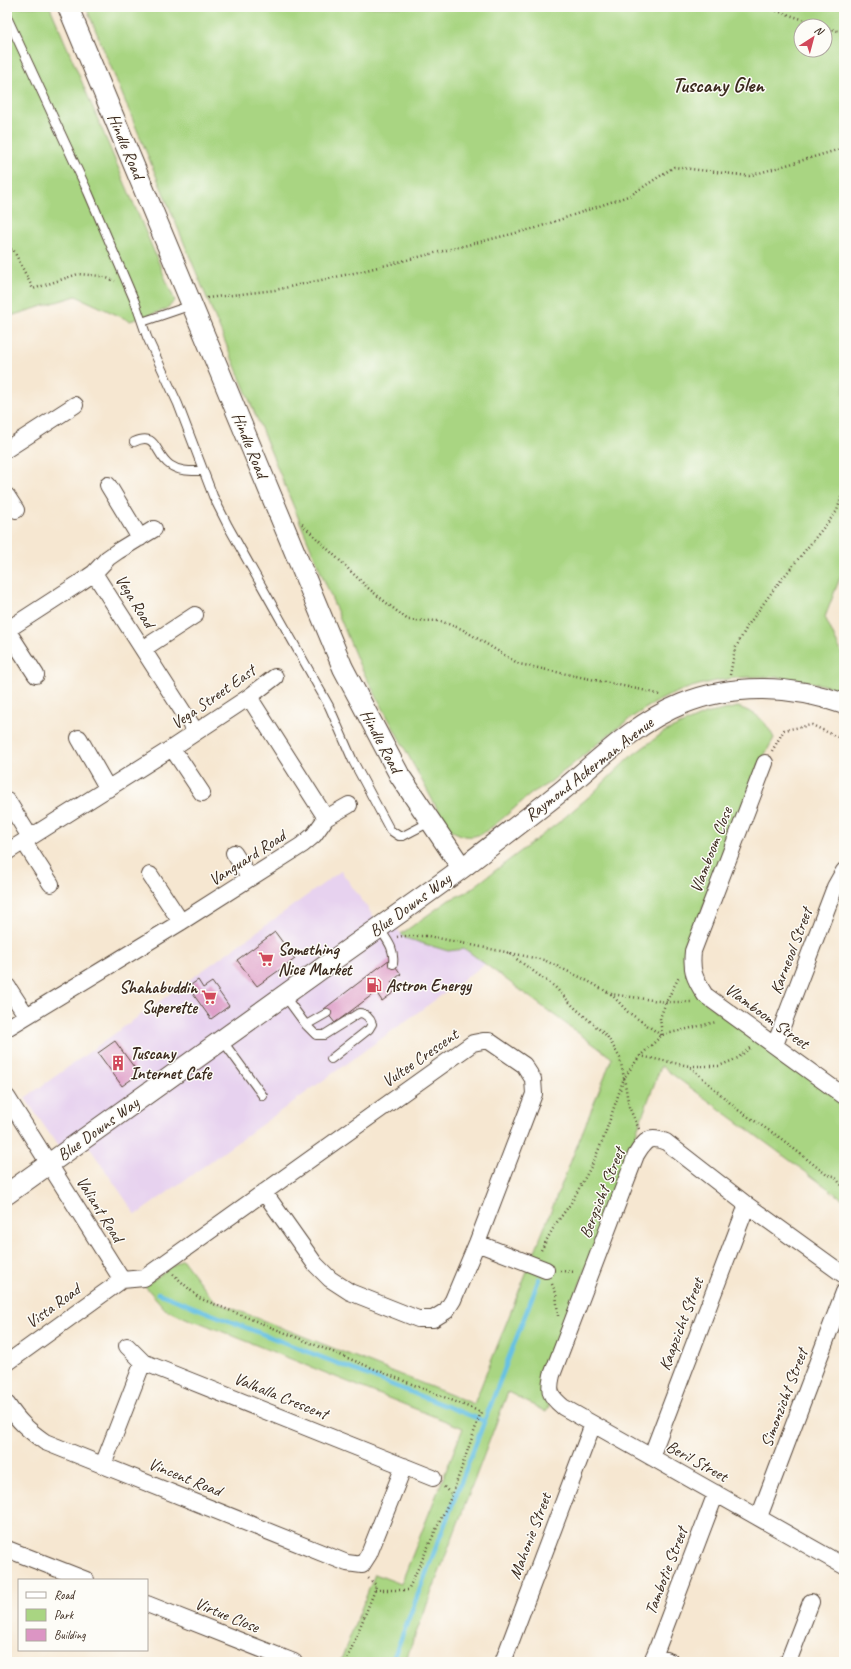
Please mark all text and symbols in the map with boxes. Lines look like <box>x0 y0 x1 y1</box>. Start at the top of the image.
north arrow <box>793 18 833 58</box>
text: N <box>812 22 828 39</box>
district label: Tuscany Glen <box>672 72 765 98</box>
street label: Hindle Road <box>103 110 150 184</box>
street label: Hindle Road <box>227 409 273 483</box>
street label: Vega Road <box>110 570 161 634</box>
street label: Vega Street East <box>167 659 261 734</box>
street label: Hindle Road <box>356 706 408 778</box>
street label: Raymond Ackerman Avenue <box>521 711 659 826</box>
street label: Vlamboom Close <box>685 803 738 896</box>
street label: Vanguard Road <box>205 824 292 891</box>
street label: Blue Downs Way <box>365 868 456 942</box>
street label: Karneool Street <box>765 903 818 997</box>
place label: Something Nice Market <box>278 939 354 980</box>
supermarket icon: Something Nice Market <box>257 950 275 968</box>
place label: Astron Energy <box>386 975 472 996</box>
fuel station icon: Astron Energy <box>365 976 383 994</box>
place label: Shahabuddin Superette <box>119 977 199 1018</box>
street label: Vlamboom Street <box>721 978 815 1055</box>
supermarket icon: Shahabuddin Superette <box>200 988 218 1006</box>
street label: Vultee Crescent <box>378 1023 464 1092</box>
place label: Tuscany Internet Cafe <box>130 1043 214 1084</box>
building icon: Tuscany Internet Cafe <box>109 1054 127 1072</box>
street label: Blue Downs Way <box>53 1092 144 1166</box>
street label: Bergzicht Street <box>574 1143 631 1241</box>
street label: Valiant Road <box>72 1172 130 1248</box>
street label: Kaapzicht Street <box>654 1272 709 1373</box>
street label: Vista Road <box>22 1278 86 1333</box>
street label: Simonzicht Street <box>756 1343 813 1450</box>
street label: Valhalla Crescent <box>231 1368 333 1425</box>
street label: Beril Street <box>662 1435 734 1488</box>
street label: Vincent Road <box>145 1453 228 1502</box>
street label: Mahonie Street <box>504 1488 557 1582</box>
street label: Tambotie Street <box>640 1522 693 1618</box>
legend <box>18 1579 148 1651</box>
text: Road <box>54 1587 76 1603</box>
street label: Virtue Close <box>192 1593 264 1638</box>
text: Park <box>54 1607 75 1623</box>
text: Building <box>54 1627 86 1643</box>

